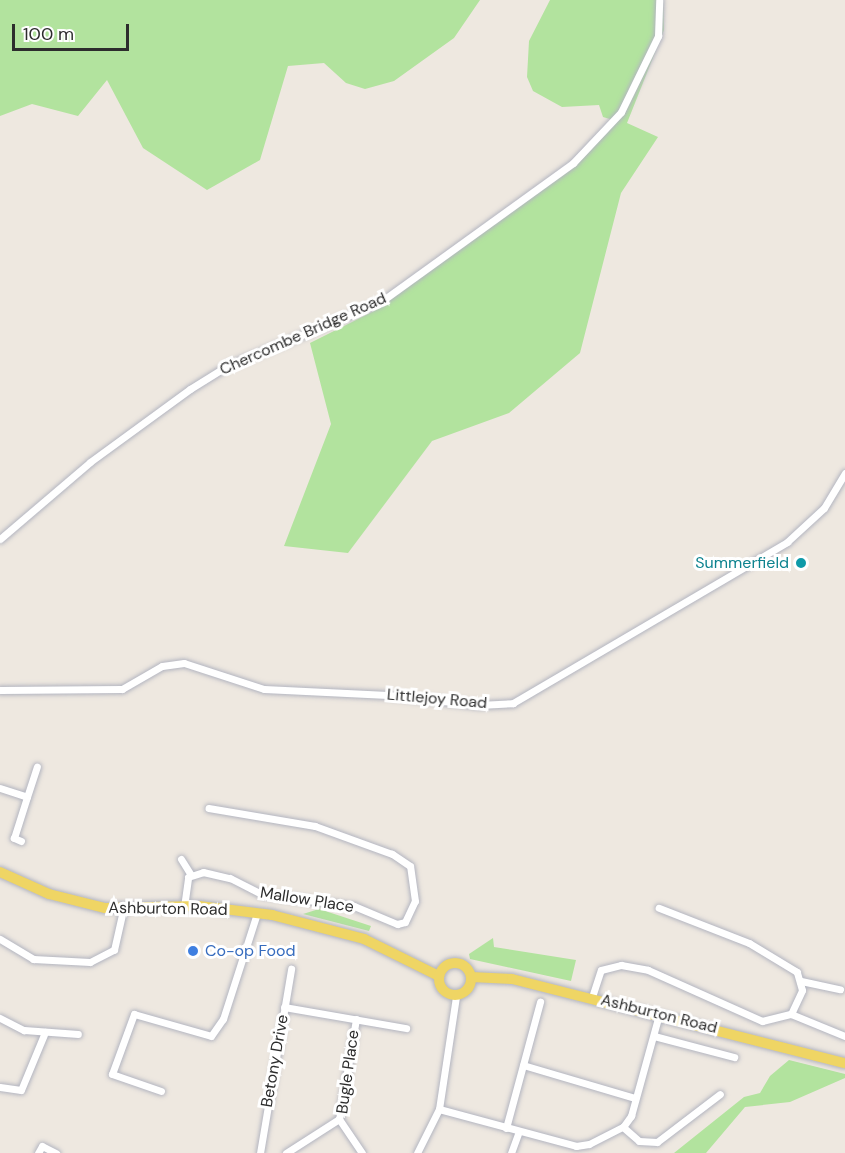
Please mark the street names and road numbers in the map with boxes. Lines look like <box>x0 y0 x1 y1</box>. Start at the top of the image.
street label: Chercombe Bridge Road <box>217 289 389 379</box>
street label: Littlejoy Road <box>386 685 488 713</box>
street label: Mallow Place <box>259 883 355 917</box>
street label: Ashburton Road <box>108 898 228 920</box>
street label: Ashburton Road <box>599 990 719 1038</box>
street label: Betony Drive <box>257 1013 293 1109</box>
street label: Bugle Place <box>333 1029 363 1115</box>

